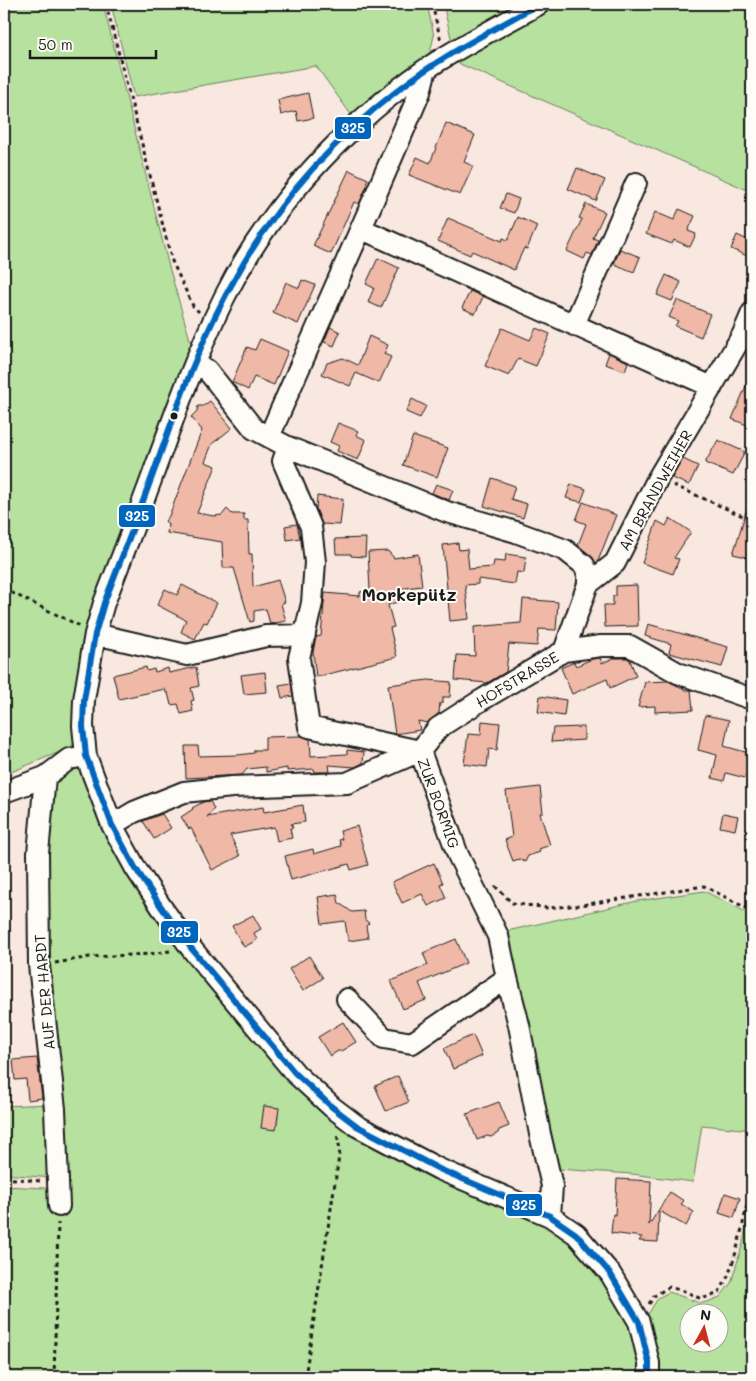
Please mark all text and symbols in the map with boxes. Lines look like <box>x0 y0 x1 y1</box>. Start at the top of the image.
scale bar <box>30 28 156 60</box>
text: 50 m <box>38 34 73 54</box>
line badge: 325 <box>334 116 372 140</box>
text: 325 <box>341 118 365 137</box>
unlabelled marker <box>169 411 179 421</box>
street label: AM BRANDWEIHER <box>614 426 696 554</box>
line badge: 325 <box>118 504 156 528</box>
text: 325 <box>125 506 149 525</box>
district label: Morkepütz <box>361 582 457 606</box>
street label: HOFSTRASSE <box>472 646 562 712</box>
street label: ZUR BORMIG <box>413 755 465 851</box>
line badge: 325 <box>160 920 199 944</box>
text: 325 <box>167 922 191 941</box>
street label: AUF DER HARDT <box>29 933 59 1051</box>
line badge: 325 <box>505 1193 543 1217</box>
text: 325 <box>512 1195 536 1214</box>
north arrow <box>678 1304 728 1354</box>
text: N <box>699 1305 712 1325</box>

